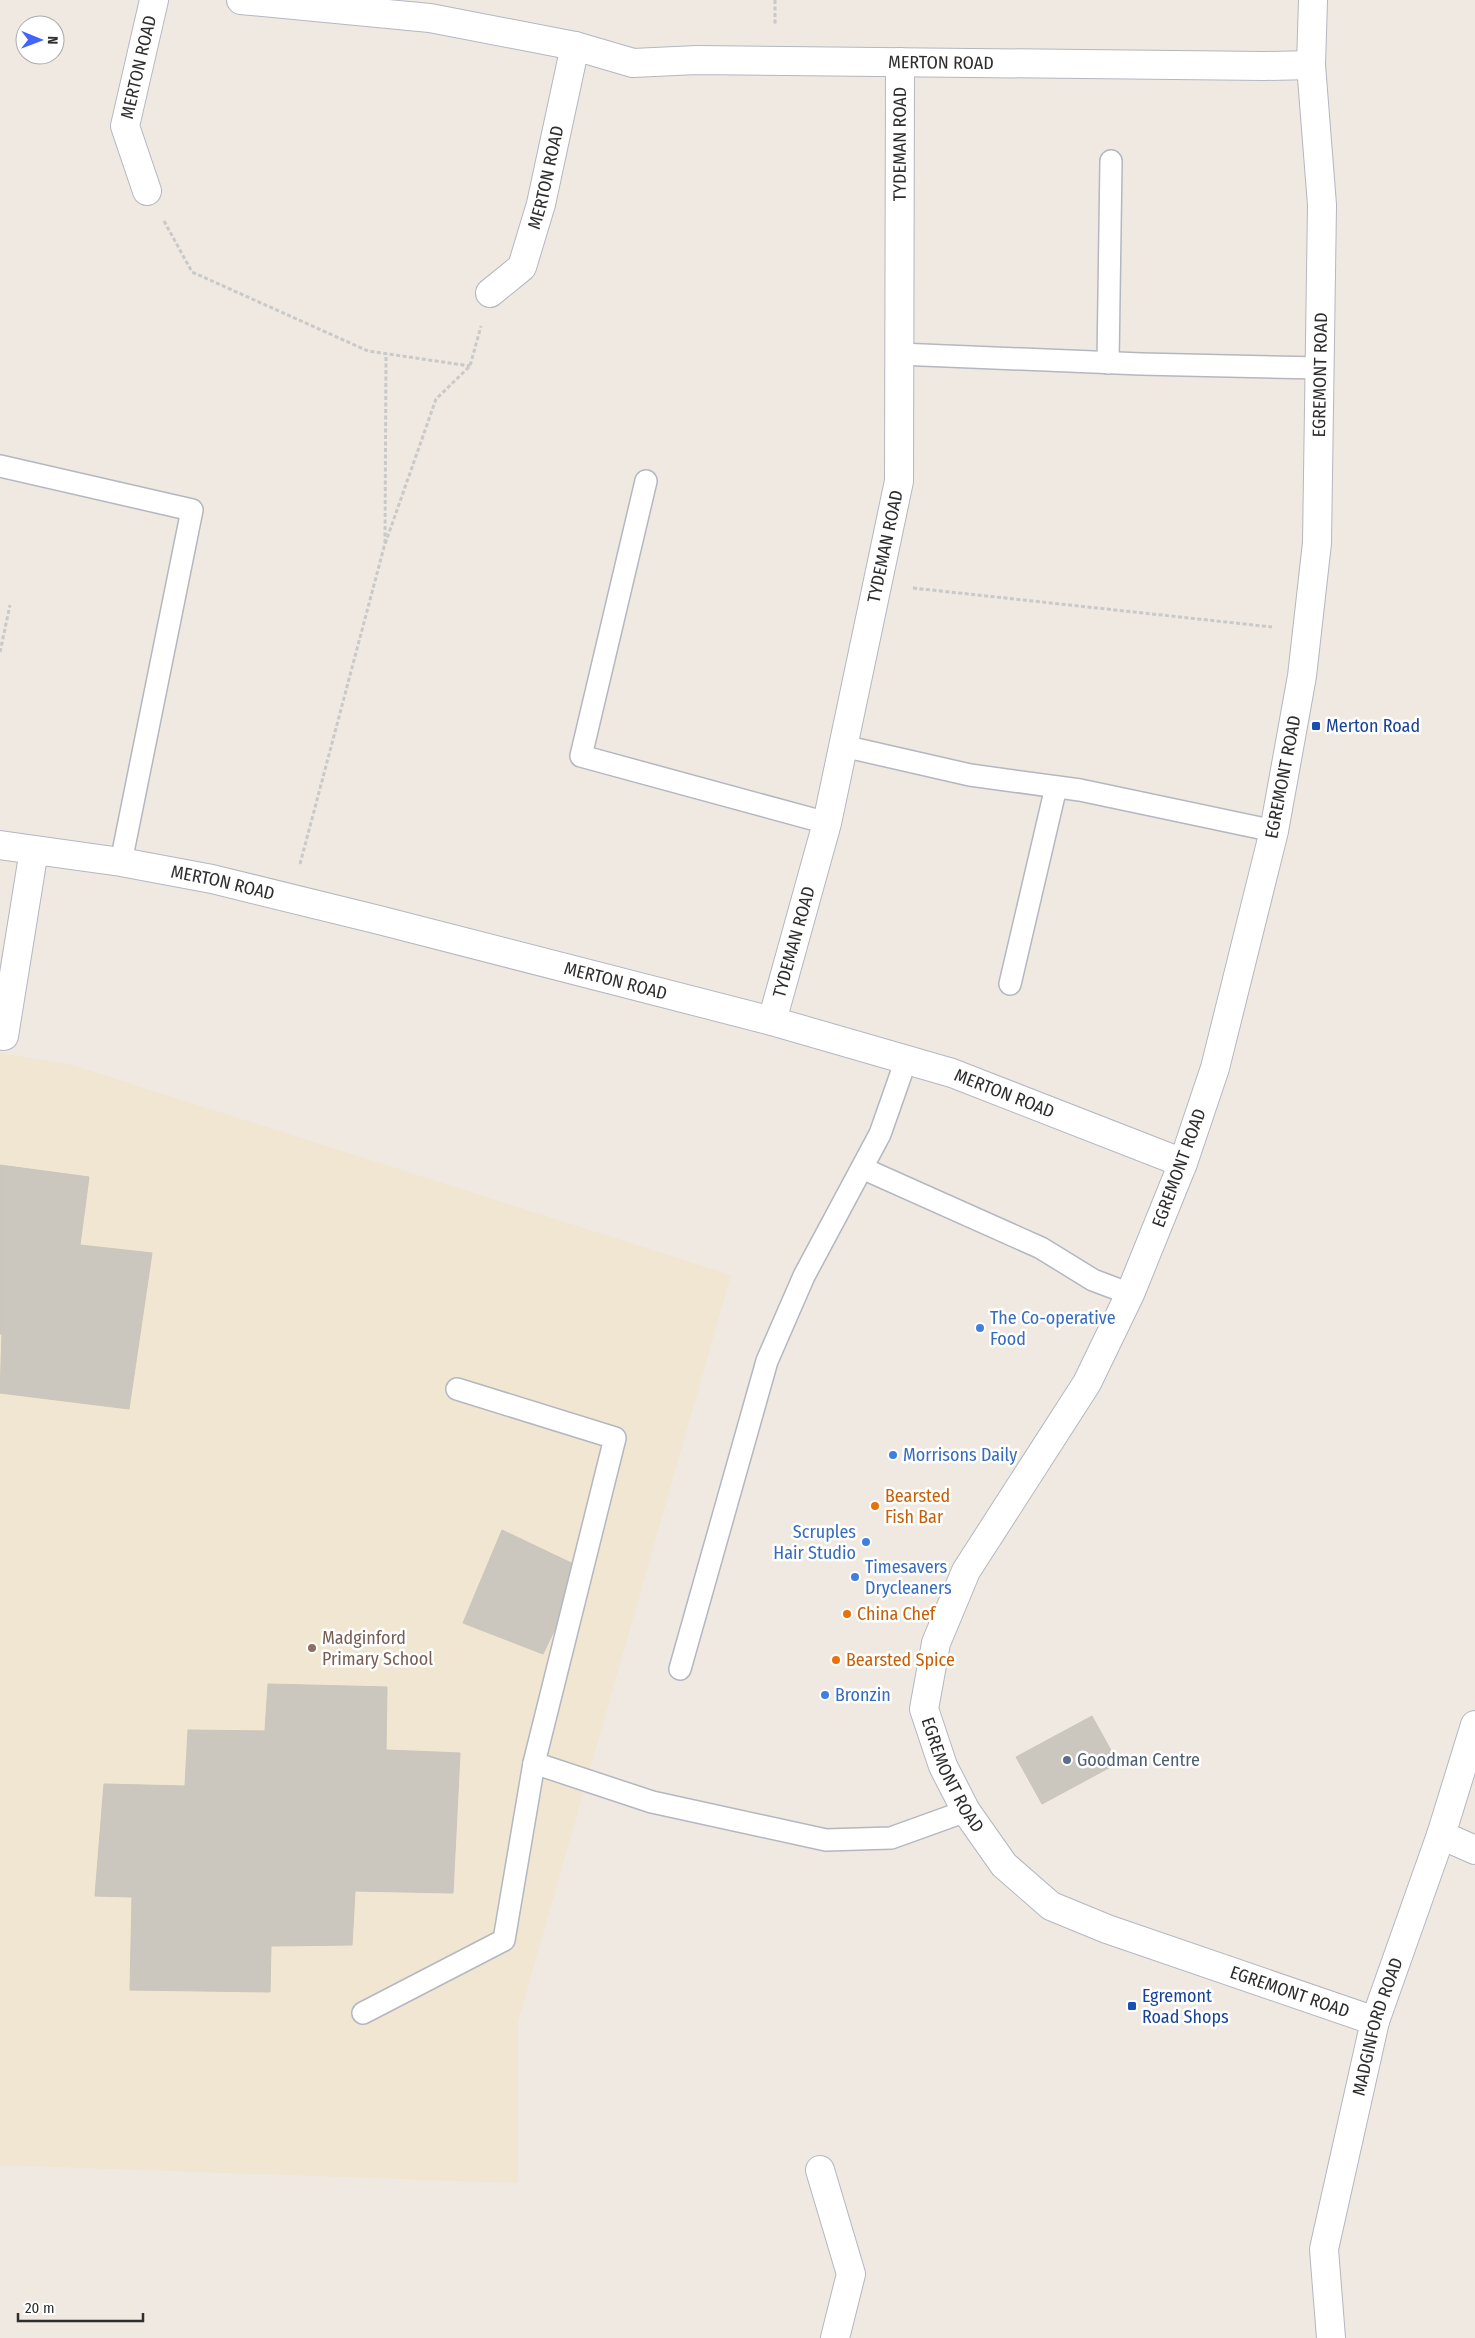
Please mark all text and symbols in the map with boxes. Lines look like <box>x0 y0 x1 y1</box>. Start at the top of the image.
street label: MERTON ROAD <box>116 13 161 121</box>
north arrow <box>15 15 65 65</box>
text: N <box>44 36 61 45</box>
street label: MERTON ROAD <box>888 51 994 74</box>
street label: TYDEMAN ROAD <box>889 87 911 201</box>
street label: MERTON ROAD <box>523 124 569 232</box>
street label: EGREMONT ROAD <box>1308 312 1332 438</box>
street label: TYDEMAN ROAD <box>863 488 908 605</box>
street label: EGREMONT ROAD <box>1260 714 1306 840</box>
place label: Merton Road <box>1326 715 1420 737</box>
marker: Merton Road <box>1310 720 1322 732</box>
street label: MERTON ROAD <box>169 861 277 905</box>
street label: TYDEMAN ROAD <box>768 884 820 1000</box>
street label: MERTON ROAD <box>562 957 669 1005</box>
street label: MERTON ROAD <box>951 1064 1058 1123</box>
street label: EGREMONT ROAD <box>1147 1106 1211 1230</box>
place label: The Co-operative Food <box>990 1307 1116 1350</box>
marker: The Co-operative Food <box>974 1322 986 1334</box>
place label: Morrisons Daily <box>903 1444 1017 1466</box>
marker: Morrisons Daily <box>887 1449 899 1461</box>
place label: Bearsted Fish Bar <box>885 1485 950 1528</box>
marker: Bearsted Fish Bar <box>869 1500 881 1512</box>
place label: Scruples Hair Studio <box>773 1521 856 1564</box>
marker: Scruples Hair Studio <box>860 1536 872 1548</box>
place label: Timesavers Drycleaners <box>865 1556 952 1599</box>
marker: Timesavers Drycleaners <box>849 1571 861 1583</box>
place label: China Chef <box>857 1603 937 1625</box>
marker: China Chef <box>841 1608 853 1620</box>
place label: Madginford Primary School <box>322 1627 433 1670</box>
marker: Madginford Primary School <box>306 1642 318 1654</box>
place label: Bearsted Spice <box>846 1649 955 1671</box>
marker: Bearsted Spice <box>830 1654 842 1666</box>
place label: Bronzin <box>835 1684 891 1706</box>
marker: Bronzin <box>819 1689 831 1701</box>
street label: EGREMONT ROAD <box>917 1714 989 1837</box>
place label: Goodman Centre <box>1077 1749 1200 1771</box>
marker: Goodman Centre <box>1061 1754 1073 1766</box>
street label: MADGINFORD ROAD <box>1348 1955 1408 2098</box>
street label: EGREMONT ROAD <box>1227 1961 1353 2022</box>
place label: Egremont Road Shops <box>1142 1985 1229 2028</box>
marker: Egremont Road Shops <box>1126 2000 1138 2012</box>
scale bar <box>18 2290 142 2322</box>
text: 20 m <box>25 2299 55 2317</box>

